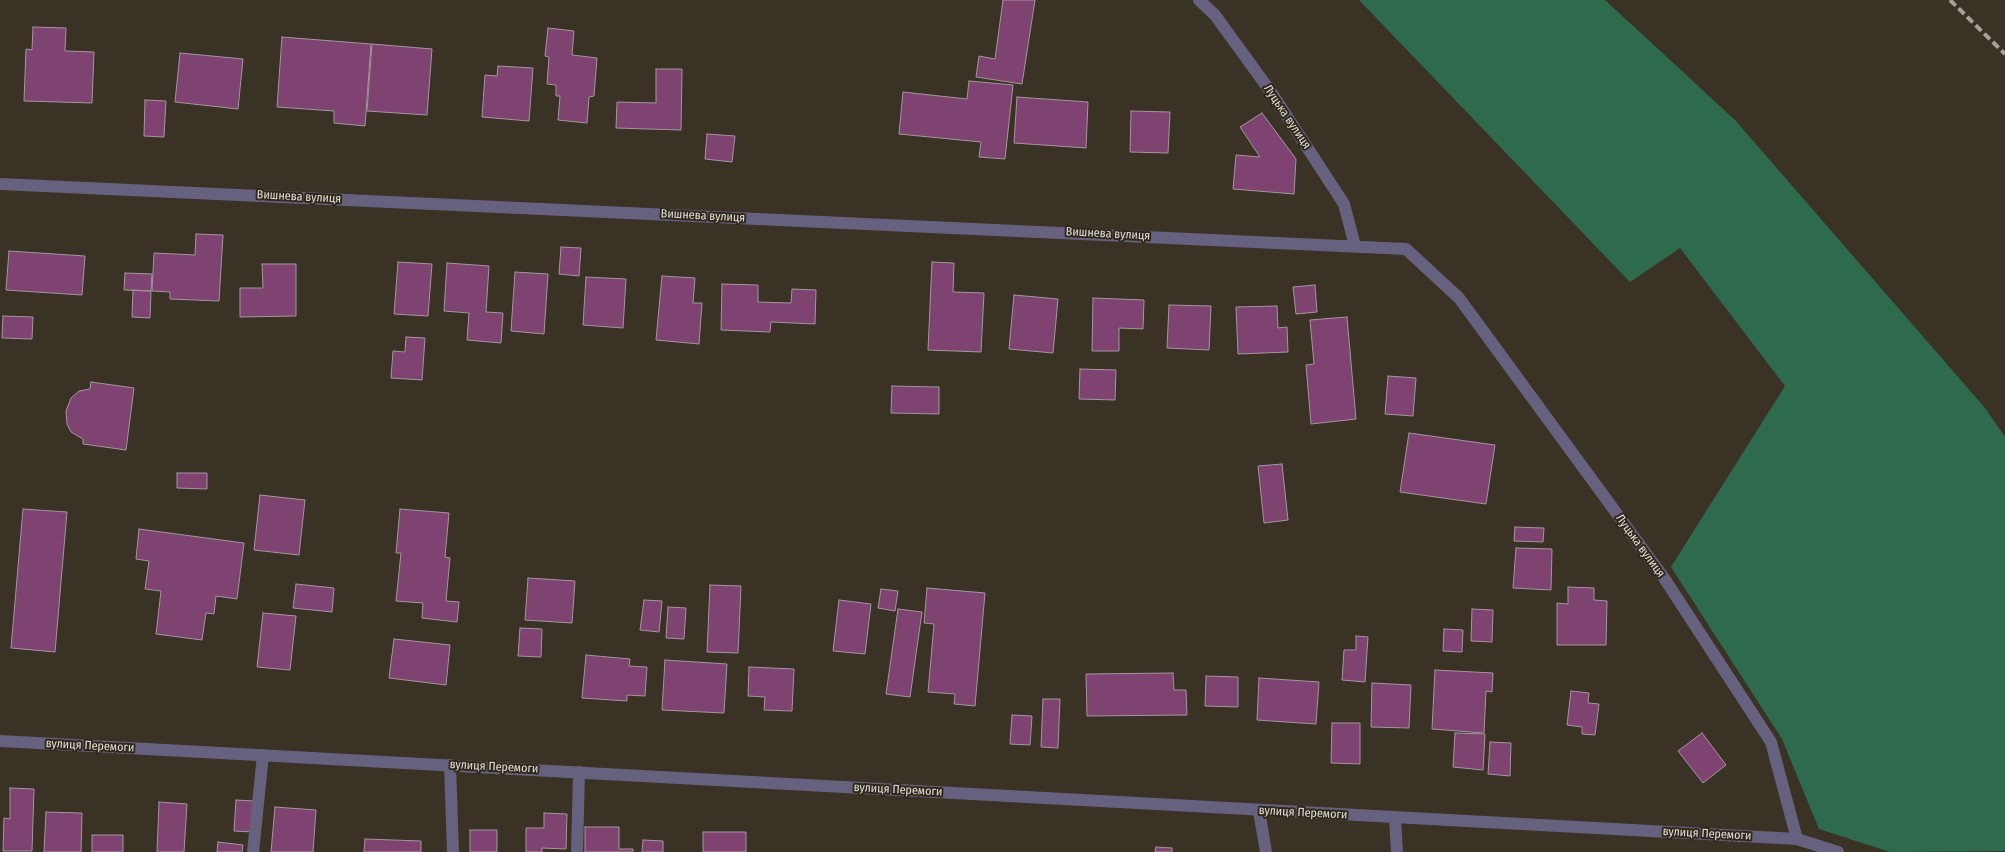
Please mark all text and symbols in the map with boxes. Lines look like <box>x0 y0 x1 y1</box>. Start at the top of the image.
street label: Луцька вулиця <box>1260 82 1314 152</box>
street label: Вишнева вулиця <box>256 188 342 206</box>
street label: Вишнева вулиця <box>660 207 746 225</box>
street label: Вишнева вулиця <box>1065 225 1151 243</box>
street label: Луцька вулиця <box>1612 512 1668 580</box>
street label: вулиця Перемоги <box>45 736 135 756</box>
street label: вулиця Перемоги <box>449 757 539 777</box>
street label: вулиця Перемоги <box>853 780 943 800</box>
street label: вулиця Перемоги <box>1258 803 1348 823</box>
street label: вулиця Перемоги <box>1662 824 1752 844</box>

